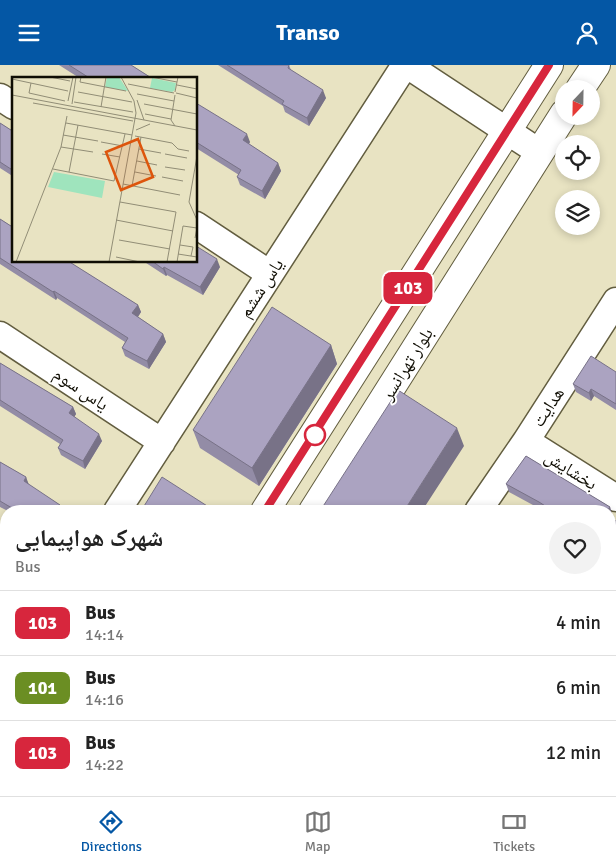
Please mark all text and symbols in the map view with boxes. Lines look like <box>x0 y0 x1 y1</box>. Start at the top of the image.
icon: menu <box>15 19 43 47</box>
text: Transo <box>276 19 340 46</box>
icon: person <box>573 19 601 47</box>
inset map <box>12 77 198 263</box>
north arrow <box>555 80 600 125</box>
map controls <box>555 80 600 235</box>
button: locate <box>555 135 600 180</box>
button: layers <box>555 190 600 235</box>
street label: یاس ششم <box>234 254 289 322</box>
line badge: 103 <box>379 272 437 304</box>
text: 103 <box>393 277 423 299</box>
street label: بلوار تهرانسر <box>375 323 438 405</box>
street label: یاس سوم <box>49 363 113 416</box>
street label: هدایت <box>527 383 569 431</box>
unlabelled marker <box>304 424 326 446</box>
street label: بخشایش <box>541 445 601 495</box>
button: heart <box>549 522 601 574</box>
text: شهرک هواپیمایی <box>15 523 163 553</box>
text: Bus <box>15 557 40 577</box>
text: Bus <box>85 601 116 625</box>
text: 4 min <box>556 611 601 635</box>
text: 103 <box>28 612 57 634</box>
text: 14:14 <box>85 625 124 645</box>
text: Bus <box>85 666 116 690</box>
text: 6 min <box>556 676 601 700</box>
text: 101 <box>28 677 57 699</box>
text: 14:16 <box>85 690 124 710</box>
text: Bus <box>85 731 116 755</box>
text: 12 min <box>546 741 601 765</box>
text: 103 <box>28 742 57 764</box>
text: 14:22 <box>85 755 124 775</box>
tab: Directions <box>81 808 142 855</box>
tab: Map <box>304 808 332 855</box>
tab: Tickets <box>493 808 535 855</box>

